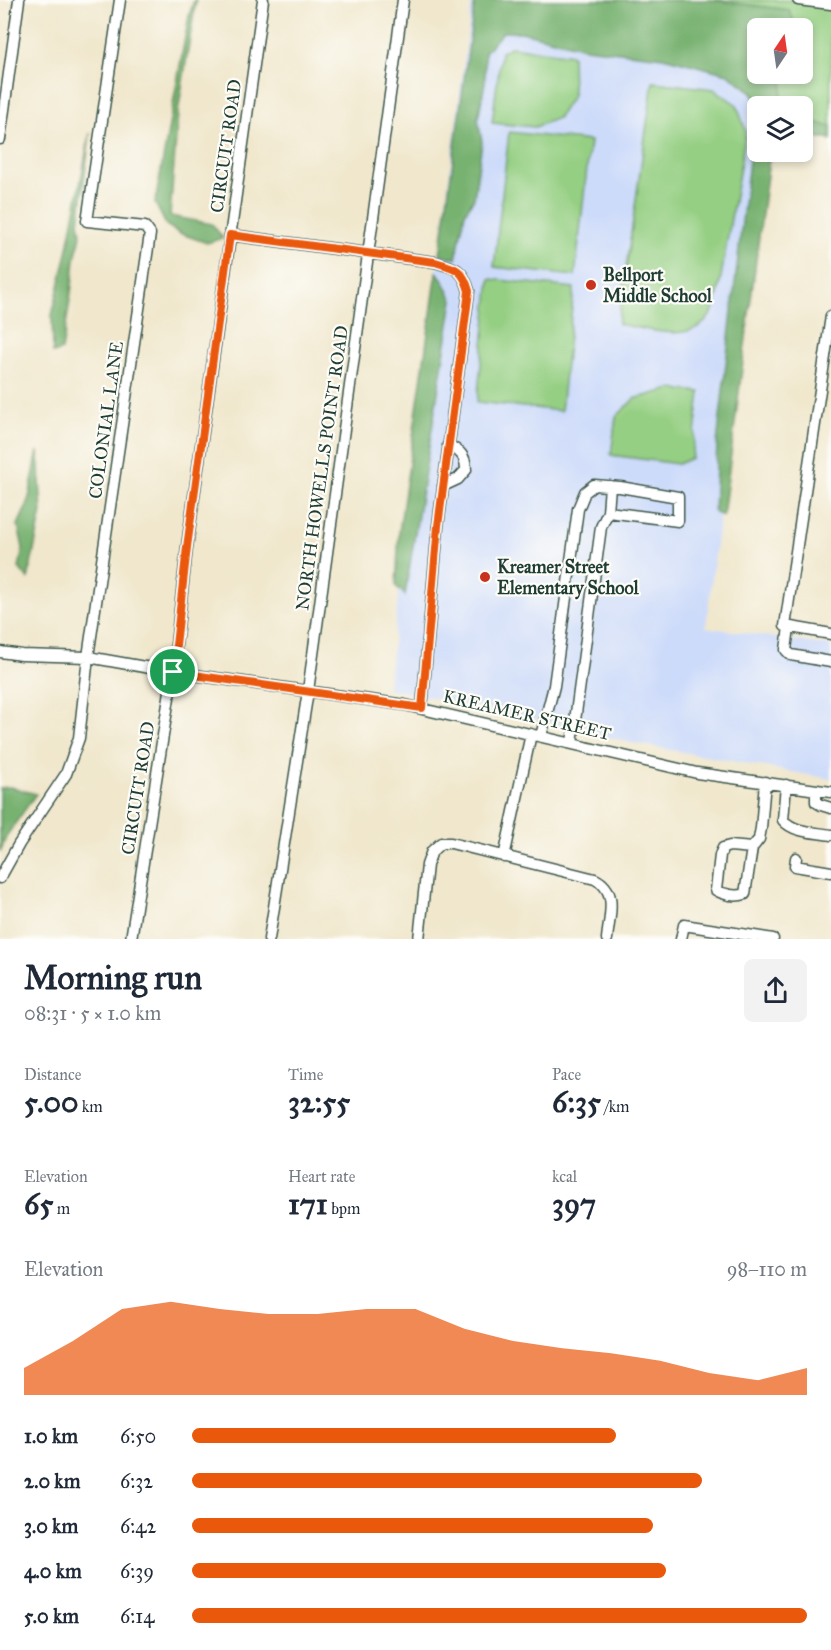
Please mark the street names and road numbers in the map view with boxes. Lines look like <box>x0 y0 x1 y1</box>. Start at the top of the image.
street label: CIRCUIT ROAD <box>206 78 246 214</box>
street label: NORTH HOWELLS POINT ROAD <box>291 324 353 612</box>
street label: COLONIAL LANE <box>84 340 128 500</box>
street label: KREAMER STREET <box>441 685 613 745</box>
street label: CIRCUIT ROAD <box>117 720 159 856</box>

